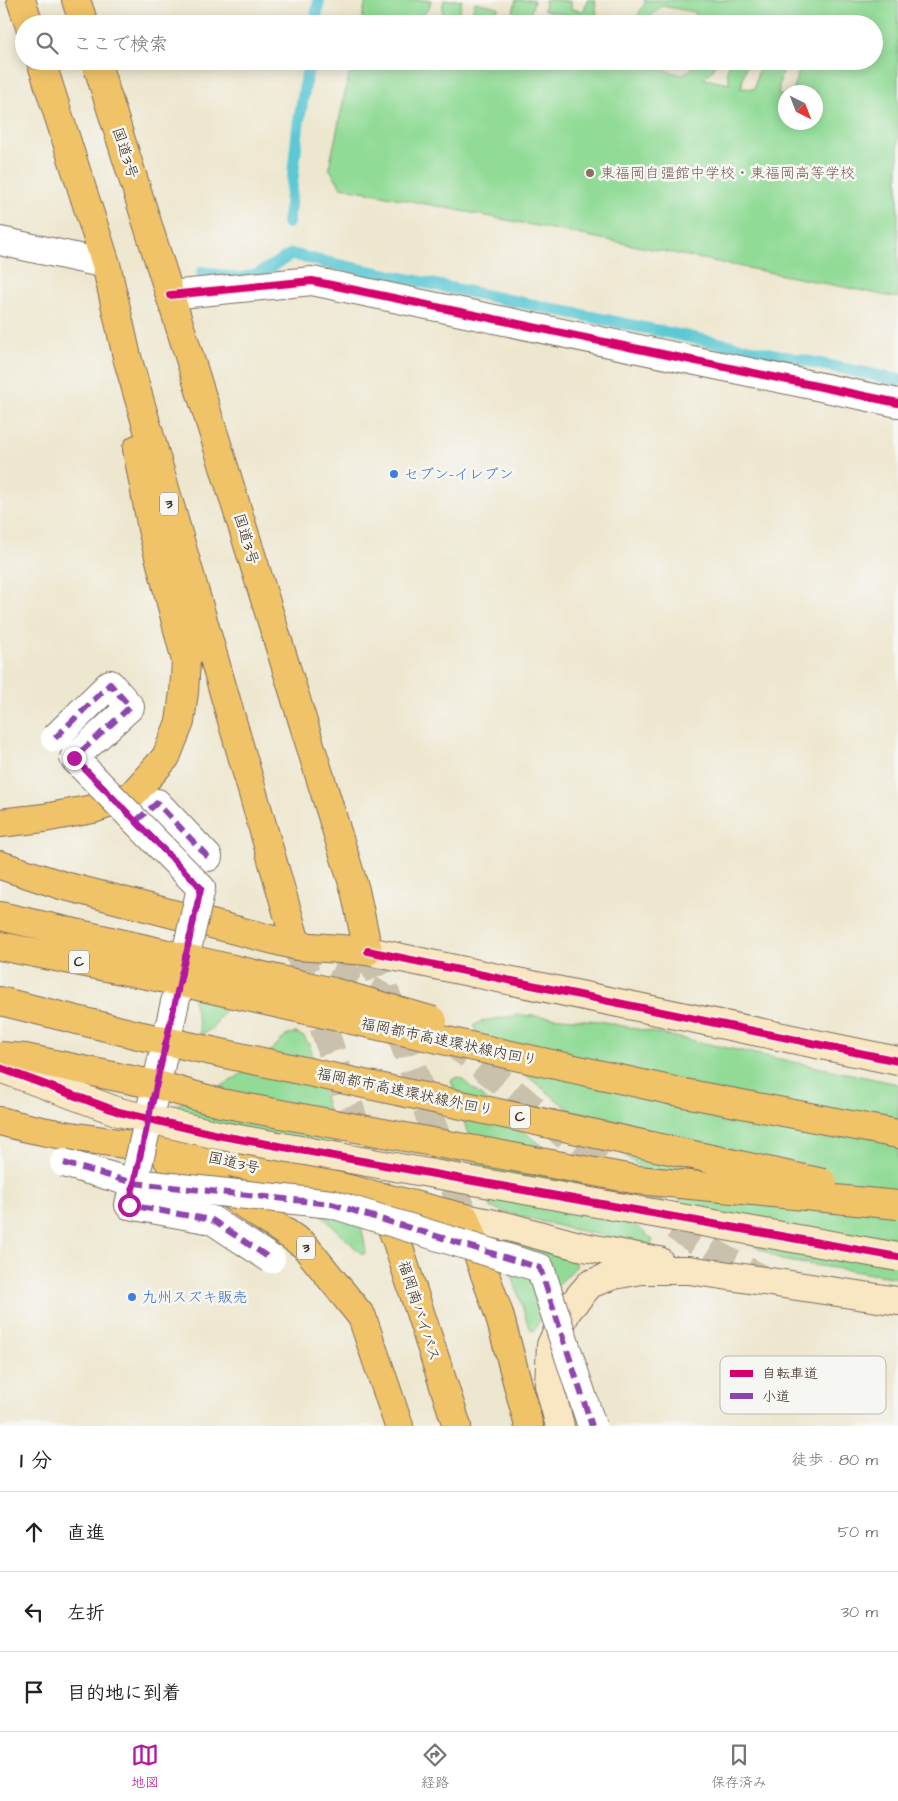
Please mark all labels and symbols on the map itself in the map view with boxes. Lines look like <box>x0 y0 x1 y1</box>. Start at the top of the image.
north arrow <box>778 85 823 130</box>
street label: 国道3号 <box>107 125 143 181</box>
place label: 東福岡自彊館中学校・東福岡高等学校 <box>600 163 855 184</box>
marker: 東福岡自彊館中学校・東福岡高等学校 <box>584 167 596 179</box>
place label: セブン-イレブン <box>404 464 514 485</box>
marker: セブン-イレブン <box>388 468 400 480</box>
road number: 3 <box>160 492 178 516</box>
street label: 国道3号 <box>228 511 264 567</box>
route end <box>63 747 86 770</box>
road number: C <box>69 950 89 974</box>
street label: 福岡都市高速環状線内回り <box>359 1013 539 1071</box>
street label: 福岡都市高速環状線外回り <box>315 1063 495 1121</box>
road number: C <box>510 1106 530 1128</box>
street label: 国道3号 <box>206 1147 262 1179</box>
route start <box>118 1194 141 1217</box>
road number: 3 <box>297 1236 315 1260</box>
street label: 福岡南バイパス <box>393 1258 445 1364</box>
place label: 九州スズキ販売 <box>142 1287 248 1308</box>
marker: 九州スズキ販売 <box>126 1291 138 1303</box>
legend <box>720 1356 886 1414</box>
text: 自転車道 <box>762 1364 818 1384</box>
text: 小道 <box>762 1387 790 1407</box>

